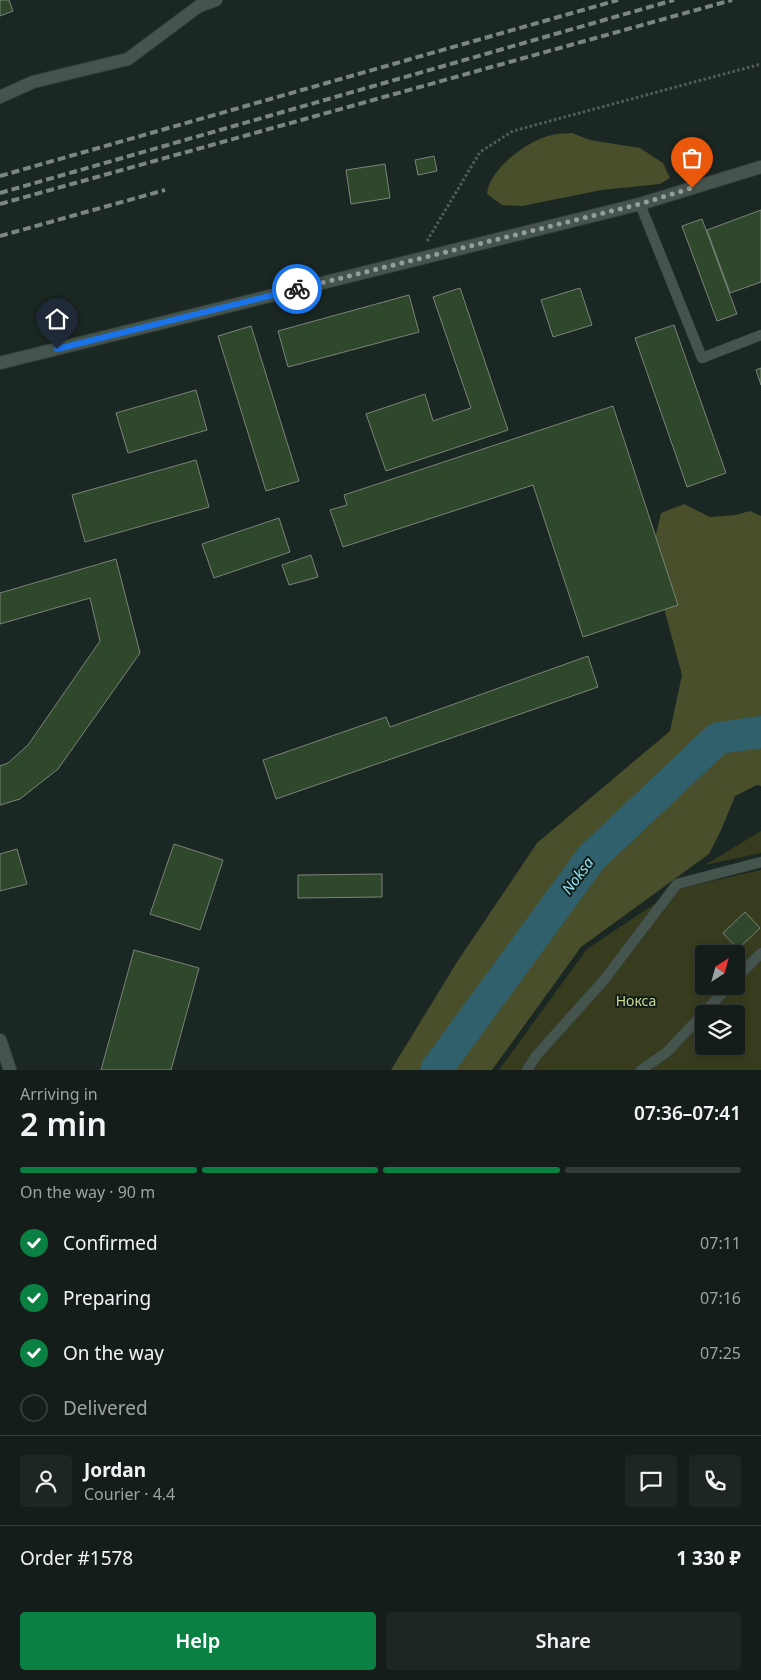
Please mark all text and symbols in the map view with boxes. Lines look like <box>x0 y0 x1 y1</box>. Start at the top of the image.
pin <box>671 137 713 188</box>
icon: bag <box>678 144 706 172</box>
courier <box>272 264 322 314</box>
icon: bike <box>283 275 311 303</box>
pin <box>36 298 78 349</box>
icon: home <box>43 305 71 333</box>
water label: Noksa <box>557 852 598 898</box>
north arrow <box>695 945 745 995</box>
map controls <box>695 945 745 1055</box>
park label: Нокса <box>616 991 656 1010</box>
button: layers <box>695 1005 745 1055</box>
text: Arriving in <box>20 1083 98 1105</box>
text: 07:36–07:41 <box>634 1100 741 1126</box>
text: 2 min <box>20 1102 107 1145</box>
text: On the way · 90 m <box>20 1181 155 1203</box>
icon: check <box>20 1229 48 1257</box>
text: Confirmed <box>63 1230 158 1256</box>
text: 07:11 <box>700 1232 741 1254</box>
icon: check <box>20 1284 48 1312</box>
text: Preparing <box>63 1285 151 1311</box>
text: 07:16 <box>700 1287 741 1309</box>
icon: check <box>20 1339 48 1367</box>
text: On the way <box>63 1340 164 1366</box>
text: 07:25 <box>700 1342 741 1364</box>
text: Delivered <box>63 1395 148 1421</box>
button: person <box>20 1455 72 1507</box>
button: chat <box>625 1455 677 1507</box>
button: phone <box>689 1455 741 1507</box>
text: Jordan <box>84 1457 146 1483</box>
text: Courier · 4.4 <box>84 1483 175 1505</box>
text: Order #1578 <box>20 1545 133 1571</box>
text: 1 330 ₽ <box>676 1545 741 1571</box>
button: Help <box>20 1612 376 1670</box>
button: Share <box>386 1612 741 1670</box>

